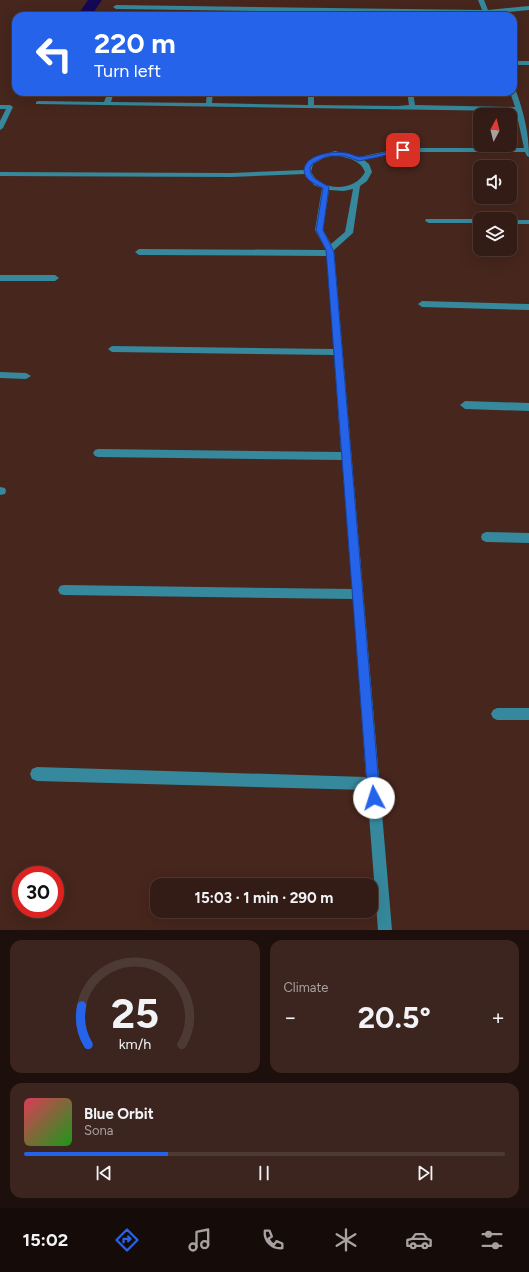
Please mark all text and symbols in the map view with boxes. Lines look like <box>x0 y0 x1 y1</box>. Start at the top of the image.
text: 220 m <box>94 26 176 60</box>
icon: left <box>28 28 80 80</box>
text: Turn left <box>94 60 161 82</box>
north arrow <box>473 108 517 152</box>
map controls <box>473 108 517 256</box>
pin <box>386 133 420 167</box>
icon: arrive <box>392 139 414 161</box>
button: sound <box>473 160 517 204</box>
button: layers <box>473 212 517 256</box>
position arrow <box>353 777 395 819</box>
speed limit sign: 30 <box>12 866 64 918</box>
text: 15:03 · 1 min · 290 m <box>195 889 333 907</box>
text: Climate <box>284 980 328 995</box>
text: 25 <box>111 987 159 1037</box>
text: 20.5° <box>358 999 431 1036</box>
text: − <box>284 1004 297 1031</box>
text: + <box>491 1004 505 1031</box>
text: km/h <box>118 1034 151 1052</box>
text: Blue Orbit <box>84 1105 154 1123</box>
text: Sona <box>84 1123 113 1138</box>
icon: previous <box>93 1162 115 1184</box>
icon: pause <box>253 1162 275 1184</box>
icon: next <box>414 1162 436 1184</box>
icon: directions <box>113 1226 141 1254</box>
icon: music <box>186 1226 214 1254</box>
icon: phone <box>259 1226 287 1254</box>
icon: climate <box>332 1226 360 1254</box>
icon: car <box>405 1226 433 1254</box>
icon: filters <box>478 1226 506 1254</box>
text: 15:02 <box>23 1229 68 1251</box>

